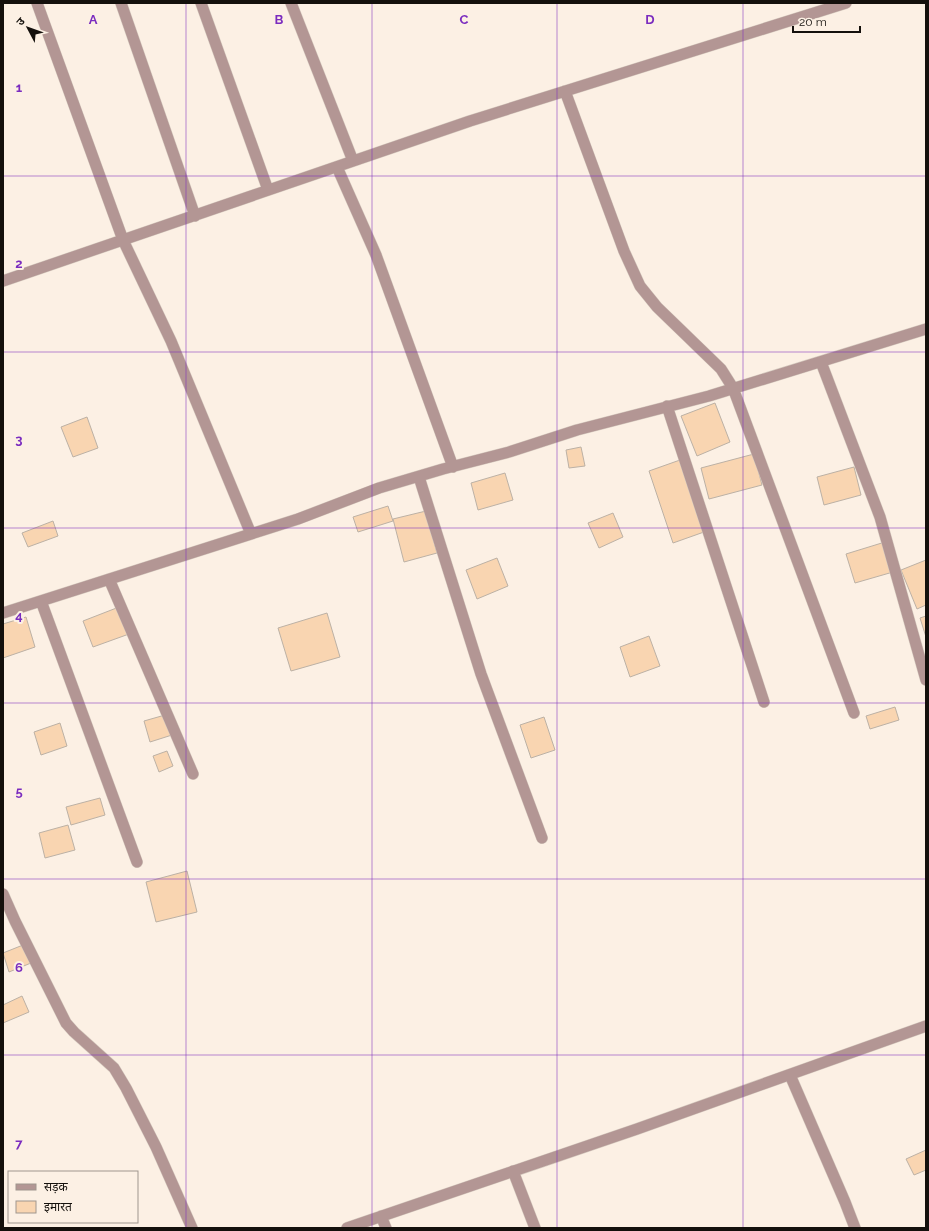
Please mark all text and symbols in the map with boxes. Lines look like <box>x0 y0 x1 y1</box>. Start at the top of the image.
north arrow <box>8 8 48 48</box>
scale bar <box>793 8 860 34</box>
text: A <box>89 12 98 27</box>
text: B <box>275 12 284 27</box>
text: C <box>460 12 469 27</box>
text: D <box>645 12 655 27</box>
text: उ <box>14 15 28 28</box>
text: 20 m <box>799 15 827 29</box>
text: 1 <box>16 80 23 95</box>
text: 2 <box>15 256 23 271</box>
text: 3 <box>15 432 23 447</box>
text: 4 <box>15 608 23 623</box>
text: 5 <box>15 784 23 799</box>
text: 6 <box>15 960 23 975</box>
text: 7 <box>15 1136 23 1151</box>
legend <box>8 1171 138 1223</box>
text: सड़क <box>44 1180 69 1194</box>
text: इमारत <box>44 1200 73 1214</box>

